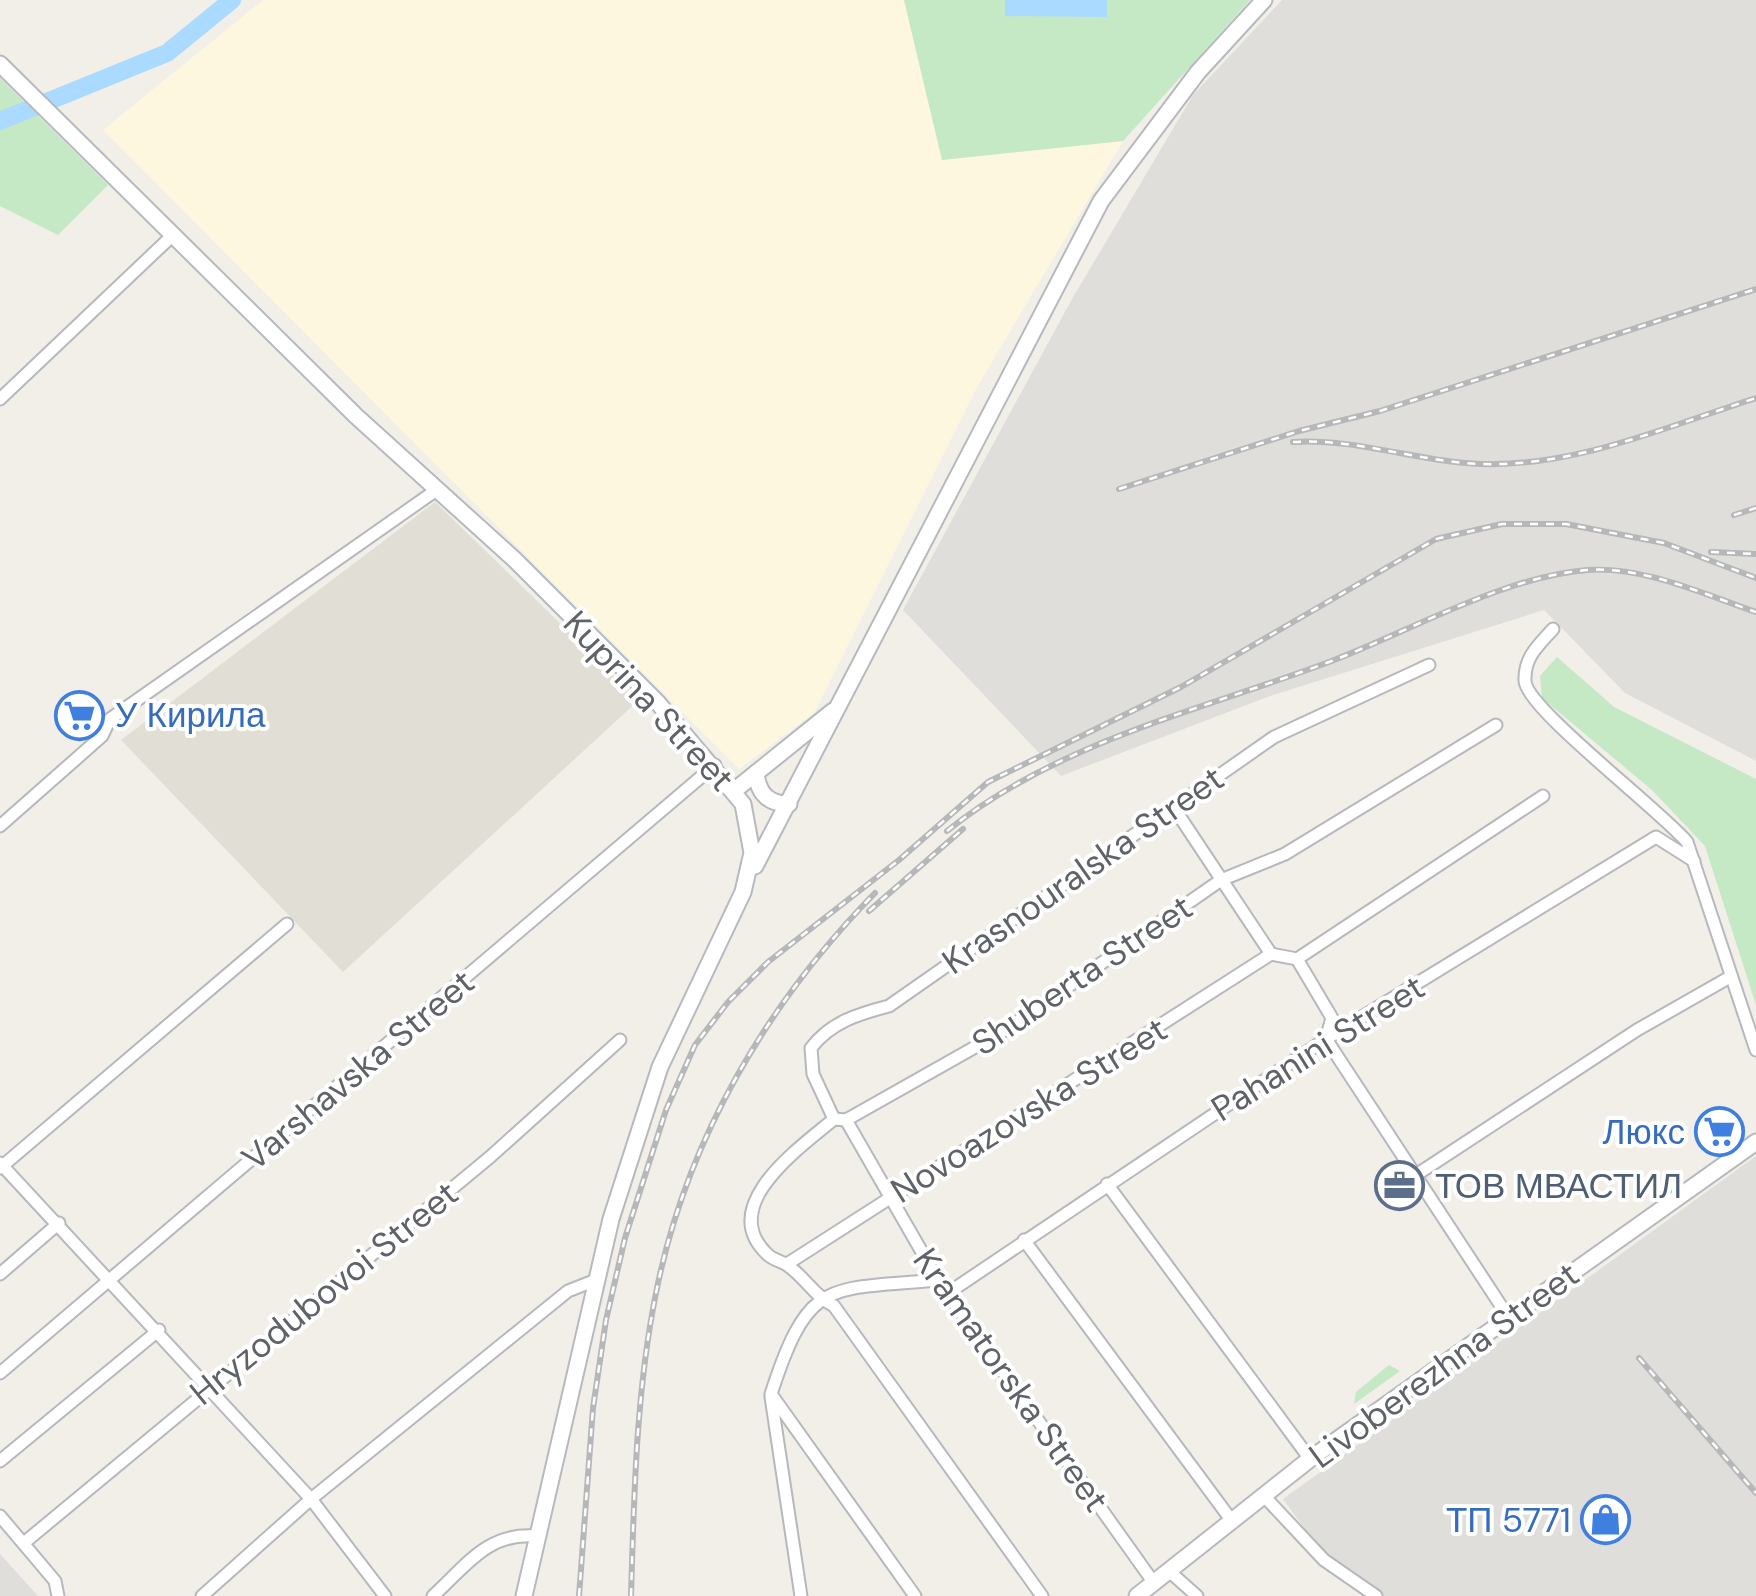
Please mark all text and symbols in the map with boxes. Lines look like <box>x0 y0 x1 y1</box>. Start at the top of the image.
street label: Kuprina Street <box>553 601 745 801</box>
supermarket icon: У Кирила <box>54 689 106 741</box>
place label: У Кирила <box>115 692 266 738</box>
street label: Krasnouralska Street <box>933 756 1233 984</box>
street label: Shuberta Street <box>963 884 1201 1066</box>
street label: Varshavska Street <box>232 959 484 1181</box>
street label: Pahanini Street <box>1203 964 1433 1132</box>
street label: Novoazovska Street <box>882 1006 1176 1214</box>
supermarket icon: Люкс <box>1694 1106 1746 1158</box>
place label: Люкс <box>1603 1109 1685 1155</box>
office icon: ТОВ МВАСТИЛ <box>1374 1160 1426 1212</box>
place label: ТОВ МВАСТИЛ <box>1435 1163 1682 1209</box>
street label: Hryzodubovoi Street <box>181 1171 467 1415</box>
street label: Kramatorska Street <box>903 1239 1119 1521</box>
street label: Livoberezhna Street <box>1300 1251 1588 1479</box>
shop icon: ТП 5771 <box>1580 1494 1632 1546</box>
place label: ТП 5771 <box>1446 1497 1571 1543</box>

